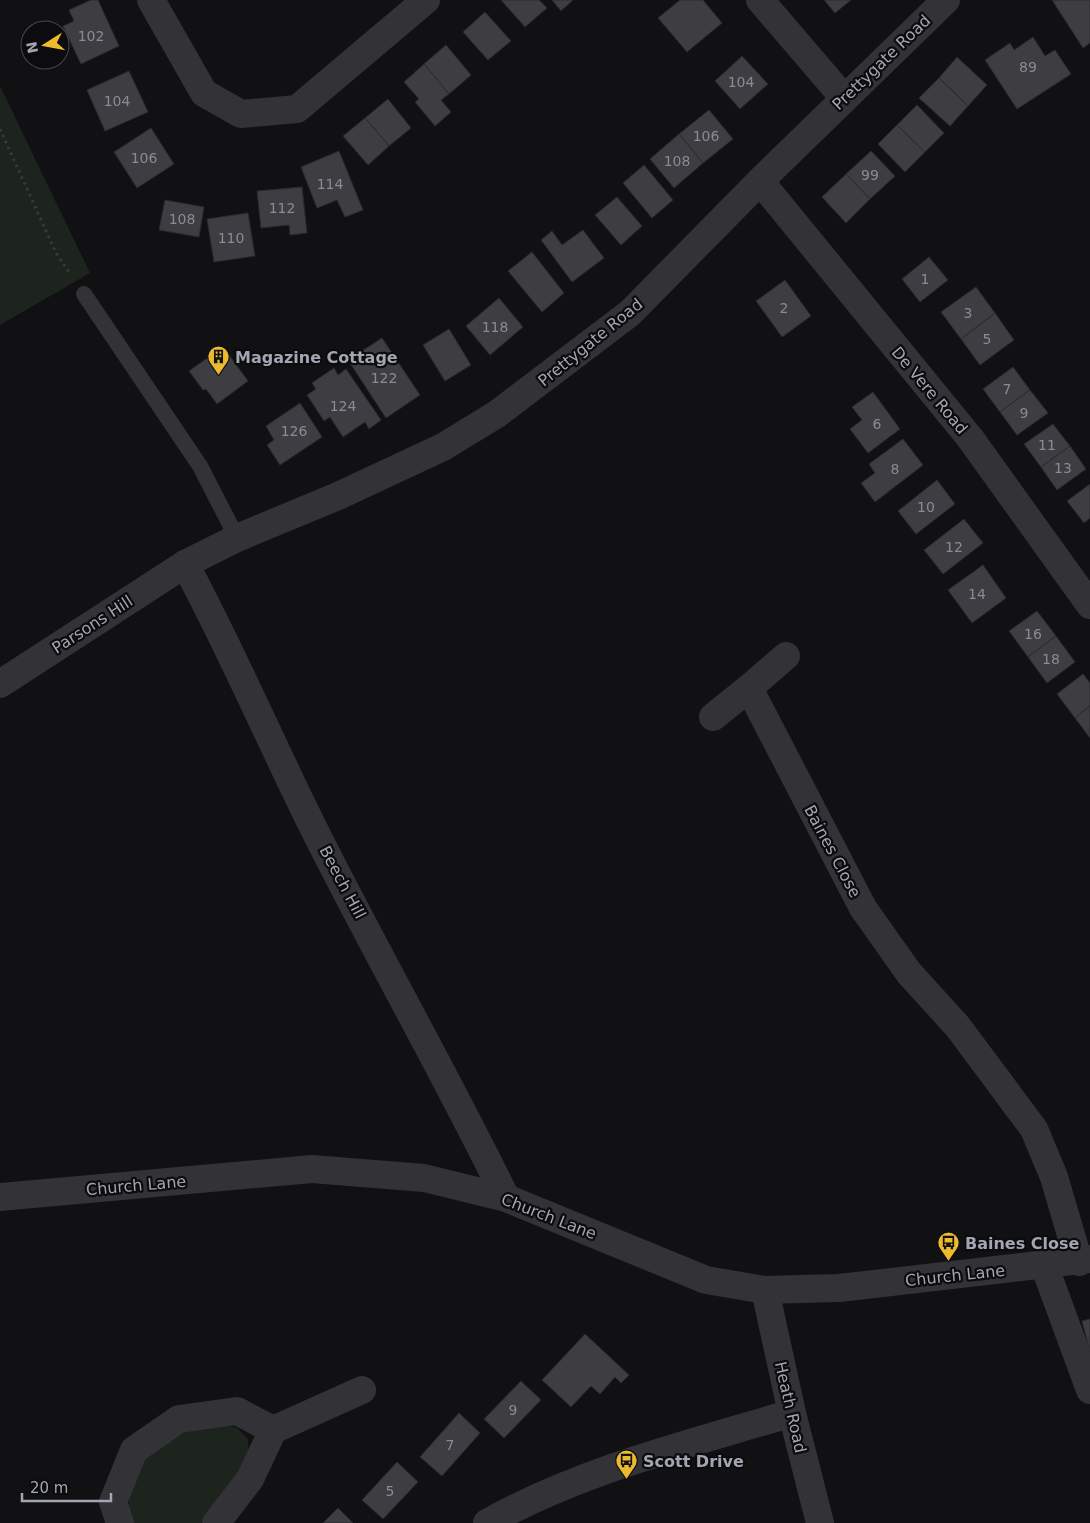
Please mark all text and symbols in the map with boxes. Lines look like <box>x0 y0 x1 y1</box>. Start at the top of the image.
street label: Prettygate Road <box>828 11 934 114</box>
north arrow <box>20 20 70 70</box>
house number: 102 <box>78 28 104 44</box>
text: N <box>23 40 41 55</box>
house number: 89 <box>1019 59 1037 75</box>
house number: 104 <box>728 74 754 90</box>
house number: 104 <box>104 93 130 109</box>
house number: 106 <box>693 128 719 144</box>
house number: 106 <box>131 150 157 166</box>
house number: 108 <box>664 153 690 169</box>
house number: 99 <box>861 167 879 183</box>
house number: 114 <box>317 176 343 192</box>
house number: 112 <box>269 200 295 216</box>
house number: 108 <box>169 211 195 227</box>
house number: 110 <box>218 230 244 246</box>
house number: 1 <box>921 271 929 287</box>
street label: Prettygate Road <box>534 294 646 390</box>
house number: 2 <box>780 300 788 316</box>
house number: 3 <box>964 305 972 321</box>
house number: 118 <box>482 319 508 335</box>
house number: 5 <box>983 331 991 347</box>
street label: De Vere Road <box>888 343 972 438</box>
building icon: Magazine Cottage <box>207 345 231 376</box>
place label: Magazine Cottage <box>235 348 398 367</box>
house number: 122 <box>371 370 397 386</box>
house number: 7 <box>1003 381 1011 397</box>
house number: 124 <box>330 398 356 414</box>
house number: 9 <box>1020 405 1028 421</box>
house number: 6 <box>873 416 882 432</box>
house number: 126 <box>281 423 307 439</box>
house number: 11 <box>1038 437 1056 453</box>
house number: 13 <box>1054 460 1072 476</box>
house number: 8 <box>891 461 899 477</box>
house number: 10 <box>917 499 935 515</box>
house number: 12 <box>945 539 963 555</box>
house number: 14 <box>968 586 986 602</box>
street label: Parsons Hill <box>48 591 136 658</box>
house number: 16 <box>1024 626 1042 642</box>
house number: 18 <box>1042 651 1060 667</box>
street label: Baines Close <box>800 802 865 901</box>
street label: Beech Hill <box>315 842 370 922</box>
street label: Church Lane <box>85 1172 187 1199</box>
street label: Church Lane <box>499 1190 599 1243</box>
bus stop icon: Baines Close <box>937 1231 961 1262</box>
place label: Baines Close <box>965 1234 1080 1253</box>
street label: Church Lane <box>904 1261 1006 1290</box>
street label: Heath Road <box>771 1360 810 1455</box>
house number: 9 <box>509 1402 517 1418</box>
house number: 7 <box>446 1437 454 1453</box>
bus stop icon: Scott Drive <box>615 1449 639 1480</box>
place label: Scott Drive <box>643 1452 744 1471</box>
scale bar <box>22 1470 111 1502</box>
text: 20 m <box>30 1479 68 1497</box>
house number: 5 <box>386 1483 394 1499</box>

